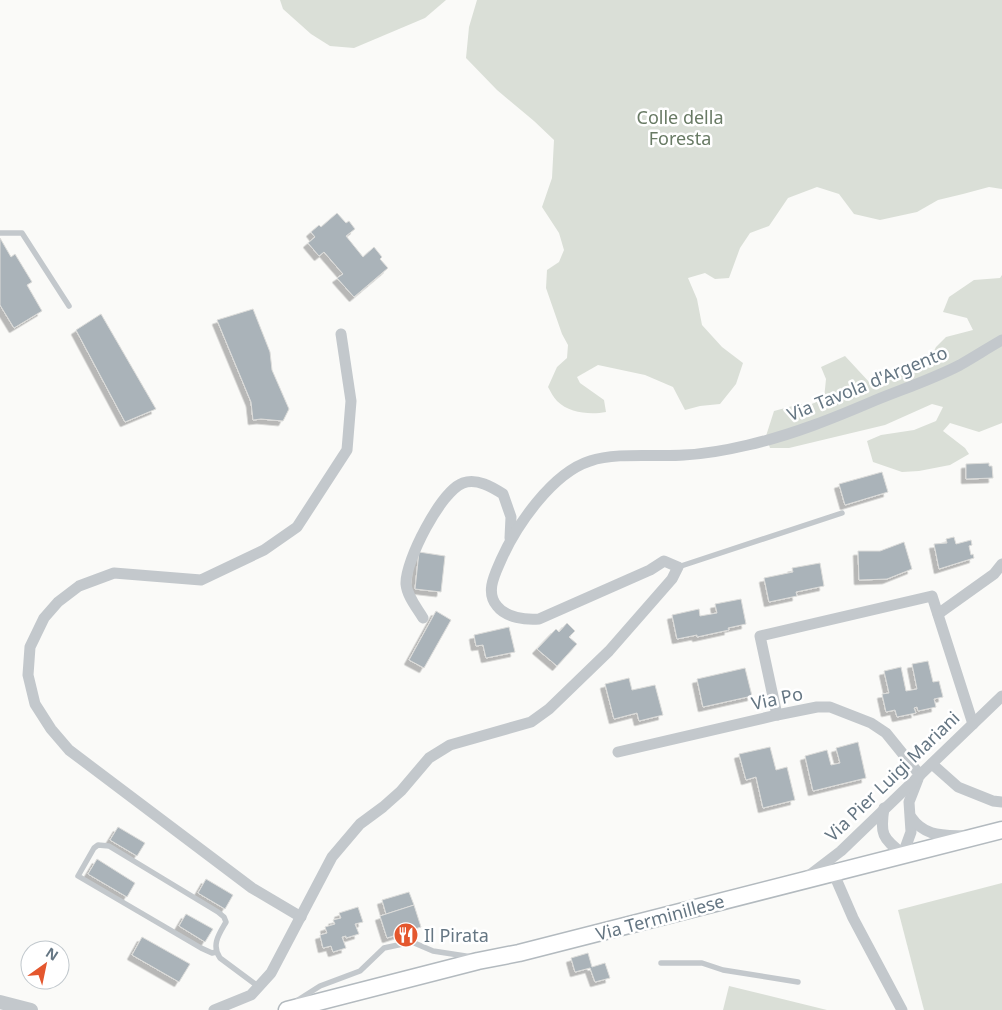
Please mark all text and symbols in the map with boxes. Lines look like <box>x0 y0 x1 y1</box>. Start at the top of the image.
park label: Colle della Foresta <box>637 105 724 150</box>
street label: Via Tavola d'Argento <box>783 340 951 426</box>
street label: Via Po <box>749 681 805 715</box>
street label: Via Pier Luigi Mariani <box>820 706 964 846</box>
street label: Via Terminillese <box>593 888 727 946</box>
restaurant icon: Il Pirata <box>393 922 419 948</box>
place label: Il Pirata <box>424 923 489 947</box>
north arrow <box>20 940 70 990</box>
text: N <box>42 943 62 965</box>

